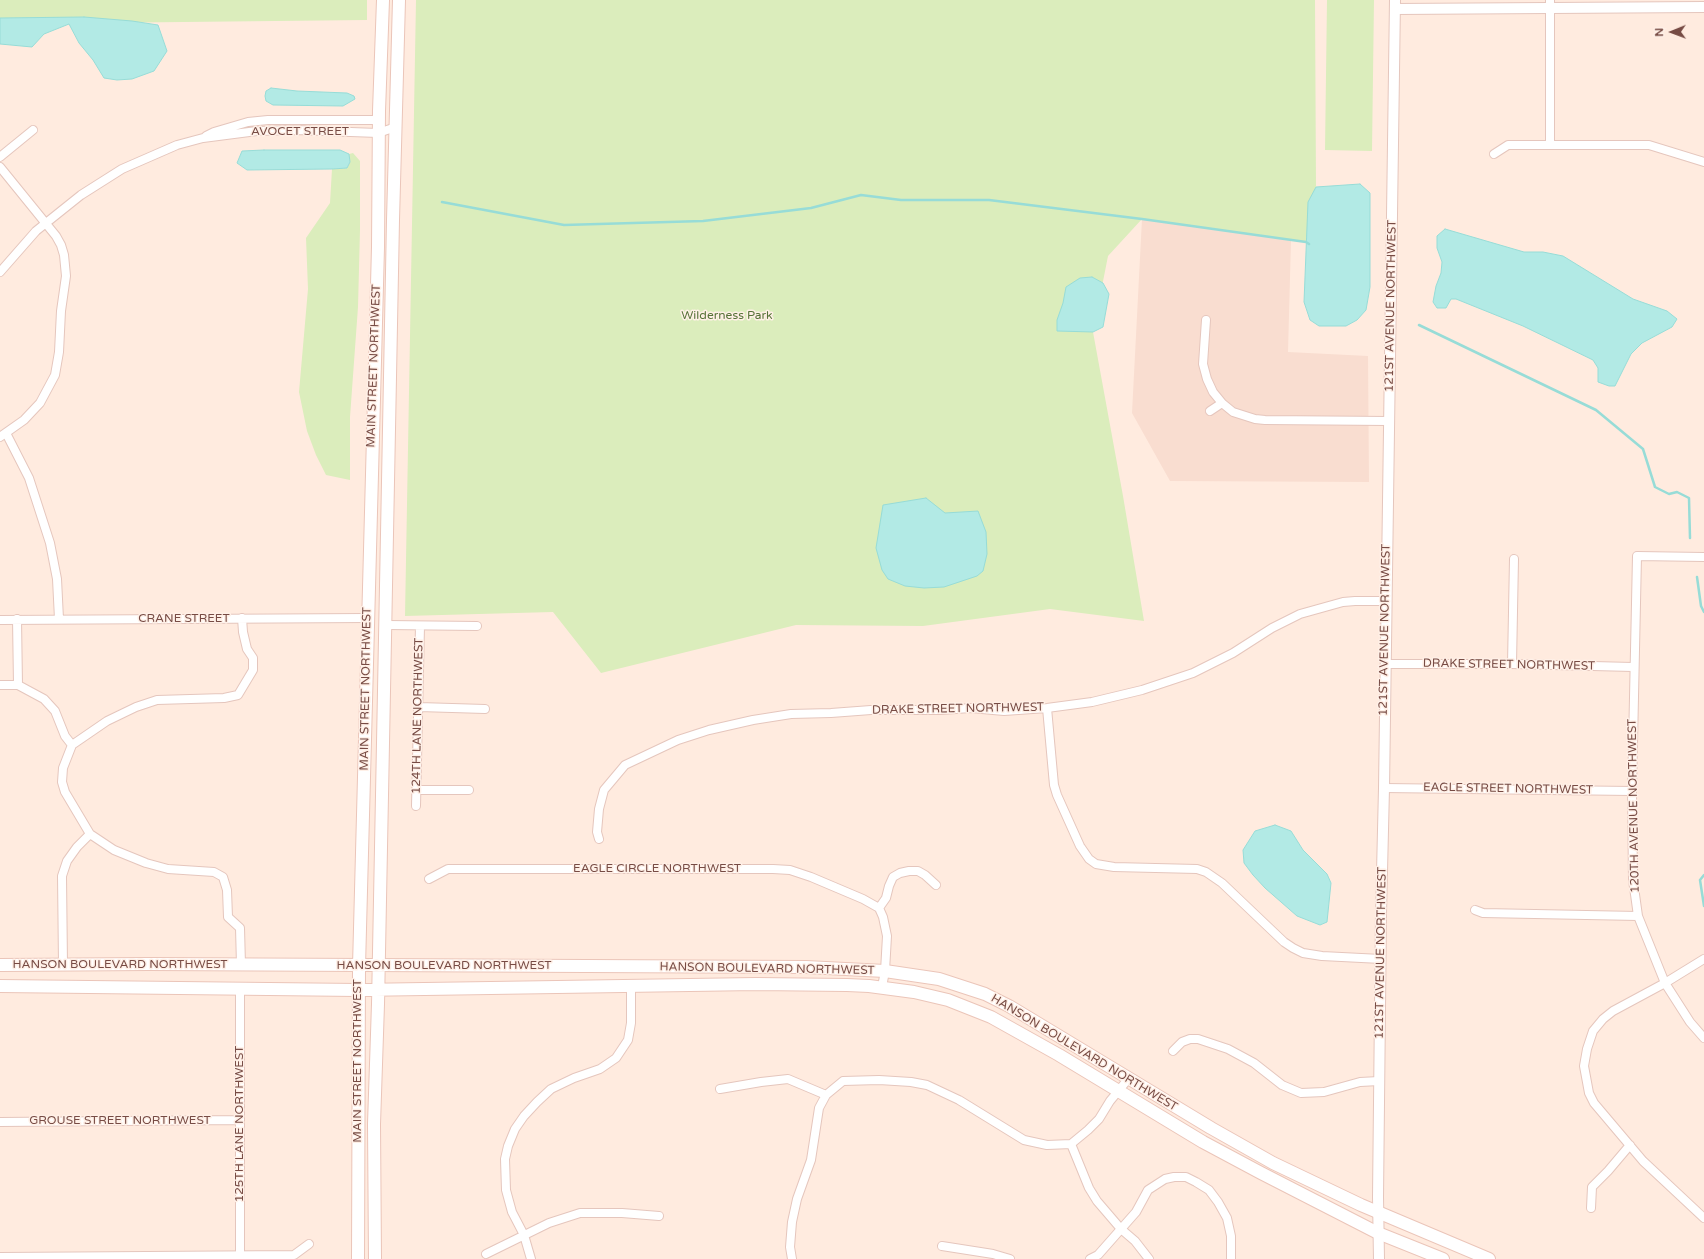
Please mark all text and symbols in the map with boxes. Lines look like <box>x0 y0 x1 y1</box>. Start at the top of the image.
north arrow <box>1652 12 1692 52</box>
text: N <box>1653 28 1666 37</box>
street label: AVOCET STREET <box>251 125 349 139</box>
street label: 121ST AVENUE NORTHWEST <box>1382 220 1400 392</box>
street label: MAIN STREET NORTHWEST <box>364 284 384 448</box>
park label: Wilderness Park <box>681 309 773 323</box>
street label: 121ST AVENUE NORTHWEST <box>1376 544 1394 716</box>
street label: MAIN STREET NORTHWEST <box>357 607 375 771</box>
street label: CRANE STREET <box>138 612 230 626</box>
street label: 124TH LANE NORTHWEST <box>409 638 427 794</box>
street label: DRAKE STREET NORTHWEST <box>1423 656 1595 674</box>
street label: DRAKE STREET NORTHWEST <box>872 700 1044 718</box>
street label: 120TH AVENUE NORTHWEST <box>1625 719 1643 893</box>
street label: EAGLE STREET NORTHWEST <box>1423 780 1593 798</box>
street label: EAGLE CIRCLE NORTHWEST <box>573 862 741 876</box>
street label: 121ST AVENUE NORTHWEST <box>1372 867 1390 1039</box>
street label: HANSON BOULEVARD NORTHWEST <box>12 958 228 972</box>
street label: HANSON BOULEVARD NORTHWEST <box>336 959 552 973</box>
street label: HANSON BOULEVARD NORTHWEST <box>659 960 875 978</box>
street label: MAIN STREET NORTHWEST <box>351 979 365 1143</box>
street label: HANSON BOULEVARD NORTHWEST <box>988 991 1180 1115</box>
street label: 125TH LANE NORTHWEST <box>233 1046 247 1202</box>
street label: GROUSE STREET NORTHWEST <box>29 1114 211 1128</box>

